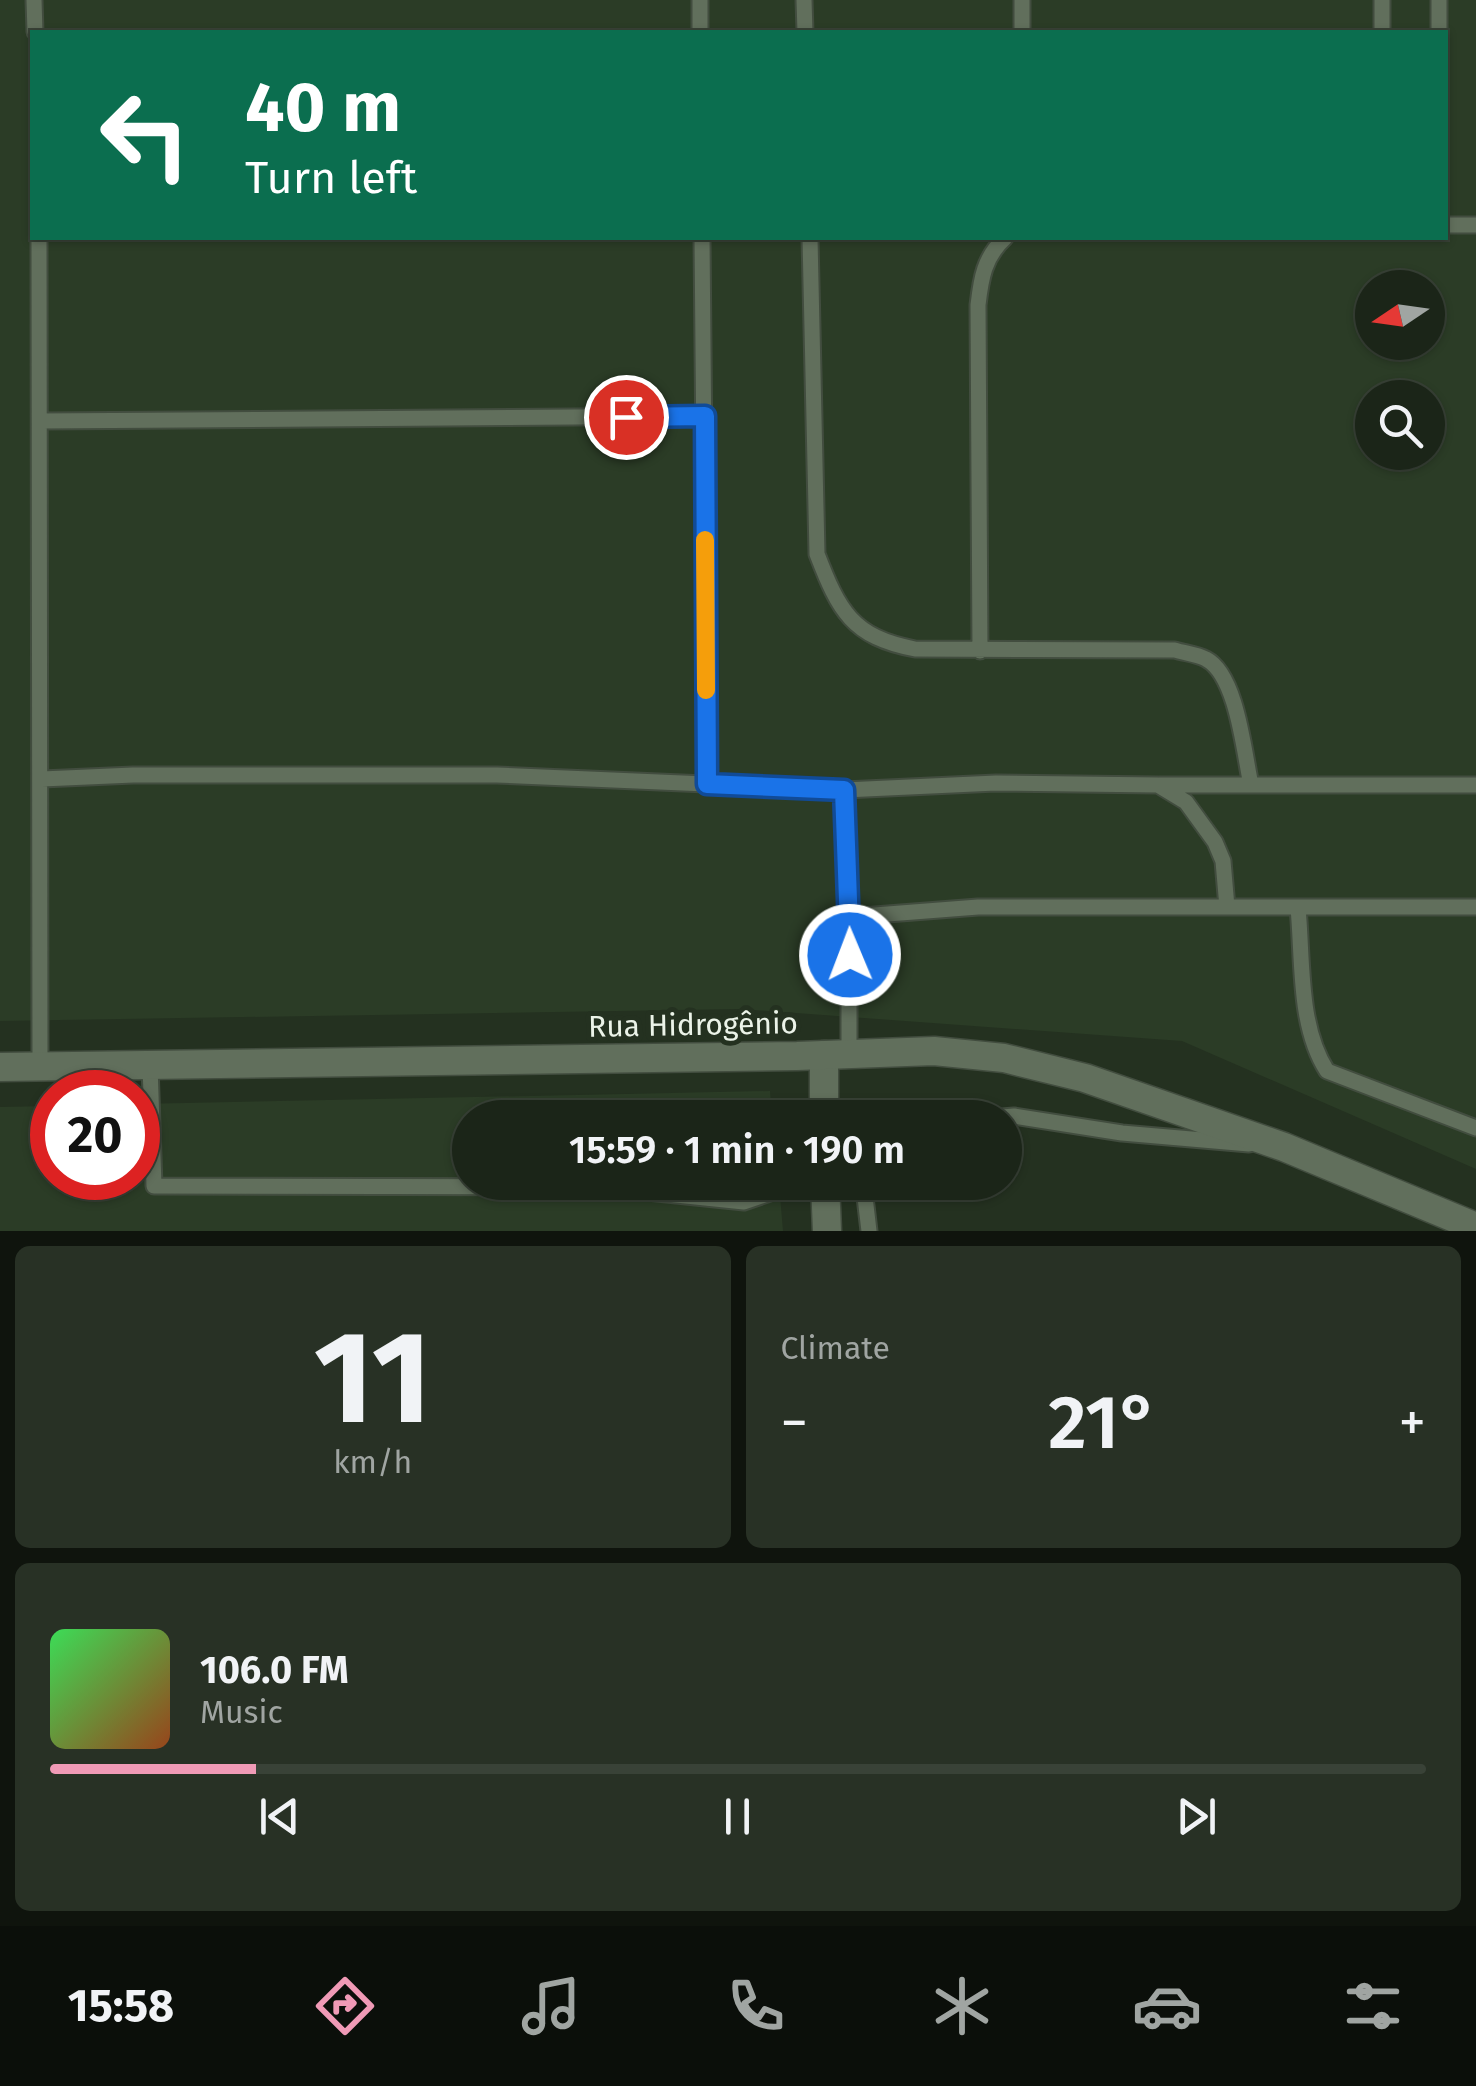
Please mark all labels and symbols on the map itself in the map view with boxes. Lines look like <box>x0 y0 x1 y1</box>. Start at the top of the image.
north arrow <box>1355 270 1445 360</box>
pin <box>584 375 669 460</box>
position arrow <box>798 903 902 1007</box>
street label: Rua Hidrogênio <box>588 1005 798 1045</box>
speed limit sign: 20 <box>30 1070 160 1200</box>

